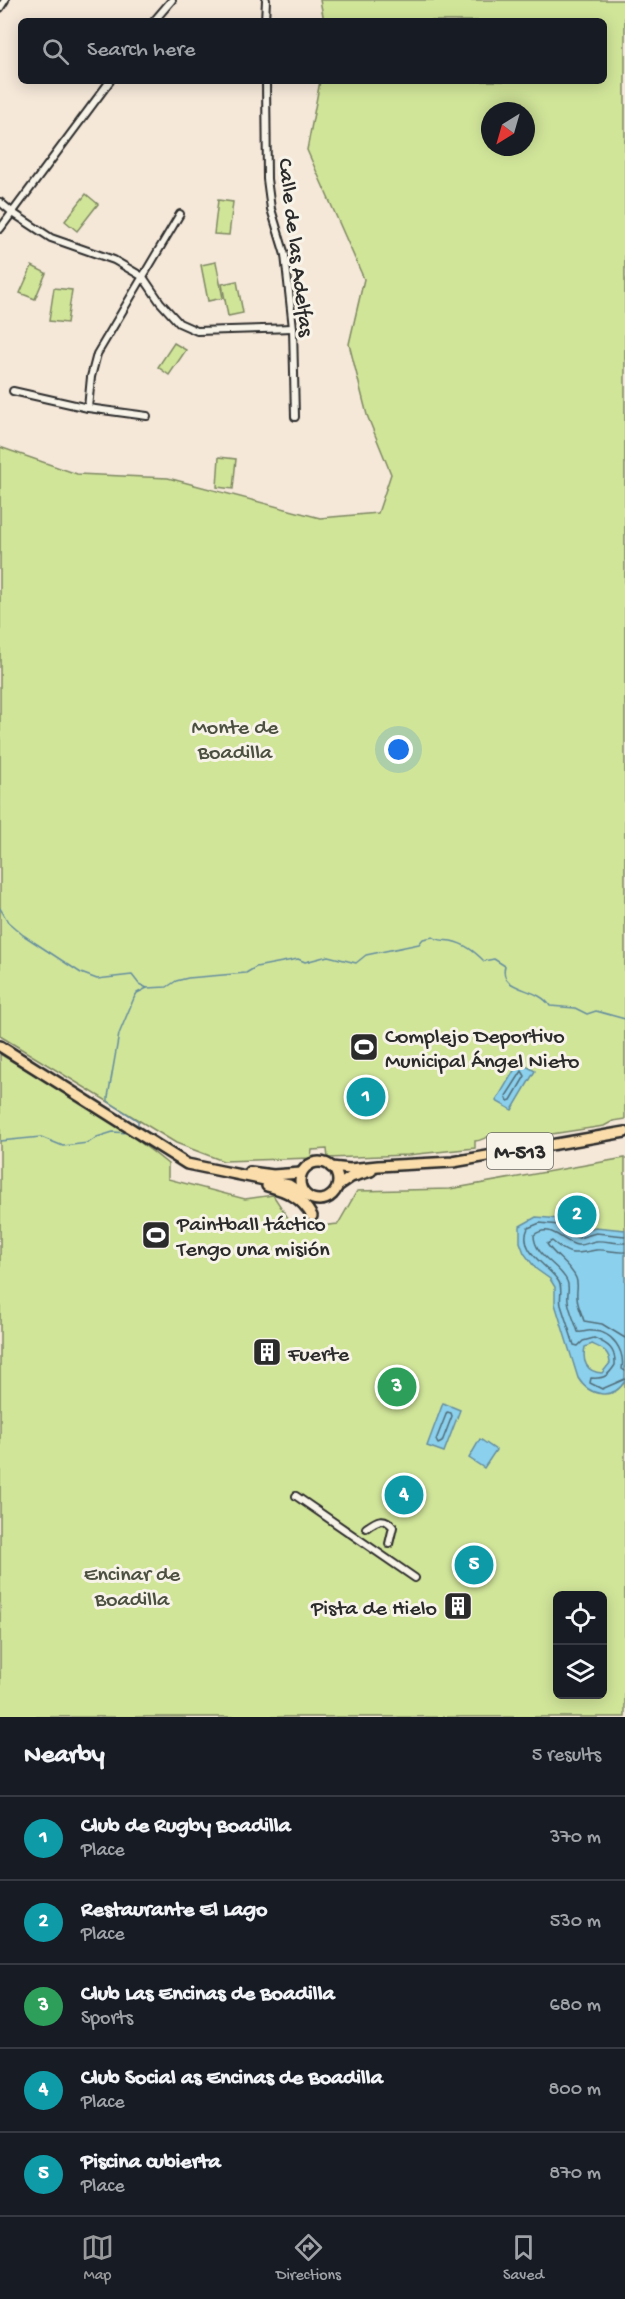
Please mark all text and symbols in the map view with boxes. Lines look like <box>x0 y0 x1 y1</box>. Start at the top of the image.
search box <box>18 18 607 84</box>
icon: search <box>39 35 72 68</box>
text: Search here <box>87 38 195 64</box>
north arrow <box>481 102 535 156</box>
street label: Calle de las Adelfas <box>270 157 318 339</box>
park label: Monte de Boadilla <box>192 716 279 767</box>
your location <box>384 735 413 764</box>
place label: Complejo Deportivo Municipal Ángel Nieto <box>385 1025 579 1076</box>
sports icon: Complejo Deportivo Municipal Ángel Nieto <box>348 1031 380 1063</box>
pin: 1 <box>346 1074 386 1120</box>
road number: M-513 <box>487 1133 553 1169</box>
pin: 2 <box>558 1192 596 1238</box>
place label: Paintball táctico Tengo una misión <box>175 1213 330 1264</box>
sports icon: Paintball táctico Tengo una misión <box>140 1219 172 1251</box>
building icon: Fuerte <box>251 1336 283 1368</box>
place label: Fuerte <box>287 1343 350 1369</box>
pin: 3 <box>378 1364 416 1410</box>
pin: 4 <box>384 1472 424 1518</box>
pin: 5 <box>454 1542 494 1588</box>
park label: Encinar de Boadilla <box>84 1563 181 1614</box>
building icon: Pista de Hielo <box>442 1590 474 1622</box>
map controls <box>553 1591 607 1699</box>
button: locate <box>553 1591 607 1645</box>
place label: Pista de Hielo <box>310 1597 437 1623</box>
button: layers <box>553 1645 607 1699</box>
text: Nearby <box>24 1741 105 1772</box>
text: 5 results <box>532 1745 601 1768</box>
text: Club de Rugby Boadilla <box>81 1814 291 1840</box>
text: 1 <box>39 1827 48 1850</box>
text: 370 m <box>550 1827 601 1850</box>
text: Place <box>81 1840 125 1863</box>
text: Restaurante El Lago <box>81 1898 267 1924</box>
text: 2 <box>39 1911 48 1934</box>
text: 530 m <box>550 1911 601 1934</box>
text: Place <box>81 1924 125 1947</box>
text: Club Las Encinas de Boadilla <box>81 1982 335 2008</box>
text: 3 <box>38 1995 49 2018</box>
text: 680 m <box>550 1995 601 2018</box>
text: Sports <box>81 2008 133 2031</box>
text: Club Social as Encinas de Boadilla <box>81 2066 383 2092</box>
text: 4 <box>39 2079 48 2102</box>
text: 800 m <box>548 2079 601 2102</box>
text: Place <box>81 2092 125 2115</box>
text: Piscina cubierta <box>81 2150 221 2176</box>
text: 5 <box>38 2163 49 2186</box>
text: 870 m <box>549 2163 601 2186</box>
text: Place <box>81 2176 125 2199</box>
tab: Map <box>81 2231 114 2286</box>
tab: Directions <box>276 2231 341 2286</box>
tab: Saved <box>503 2231 544 2286</box>

